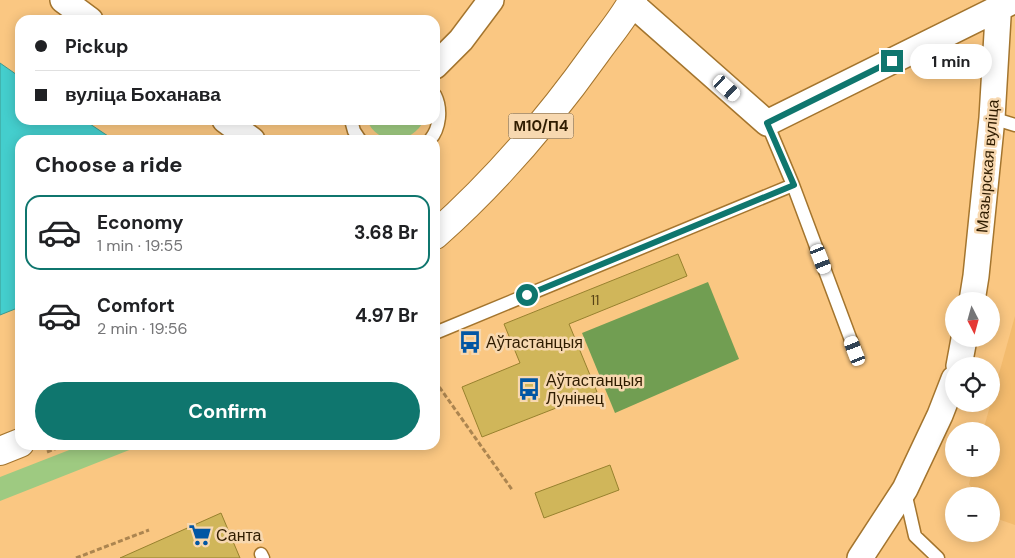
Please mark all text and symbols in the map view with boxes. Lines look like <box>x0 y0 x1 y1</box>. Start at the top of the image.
text: Pickup <box>65 34 129 59</box>
callout: 1 min <box>910 44 992 78</box>
route end <box>881 50 903 72</box>
text: 1 min <box>932 51 970 72</box>
car <box>710 72 743 104</box>
text: вуліца Боханава <box>65 82 221 107</box>
street label: Мазырская вуліца <box>971 98 1004 234</box>
road number: М10/П4 <box>508 114 574 138</box>
text: Choose a ride <box>35 150 183 179</box>
icon: car <box>37 210 82 255</box>
text: Economy <box>97 210 184 235</box>
text: 3.68 Br <box>354 220 418 245</box>
text: 1 min · 19:55 <box>97 235 183 256</box>
car <box>808 242 833 276</box>
route start <box>516 284 538 306</box>
house number: 11 <box>591 291 599 309</box>
north arrow <box>945 292 1000 348</box>
map controls <box>945 292 1000 542</box>
icon: car <box>37 293 82 338</box>
text: Comfort <box>97 293 175 318</box>
text: 4.97 Br <box>355 303 418 328</box>
text: 2 min · 19:56 <box>97 318 188 339</box>
bus stop icon: Аўтастанцыя <box>457 329 483 355</box>
place label: Аўтастанцыя <box>486 332 583 353</box>
car <box>842 334 867 368</box>
button: locate <box>945 357 1000 412</box>
place label: Аўтастанцыя Лунінец <box>546 370 643 409</box>
bus stop icon: Аўтастанцыя Лунінец <box>516 376 542 402</box>
button: Confirm <box>35 382 420 440</box>
button: + <box>945 422 1000 477</box>
button: − <box>945 487 1000 542</box>
supermarket icon: Санта <box>187 522 213 548</box>
place label: Санта <box>216 525 262 546</box>

